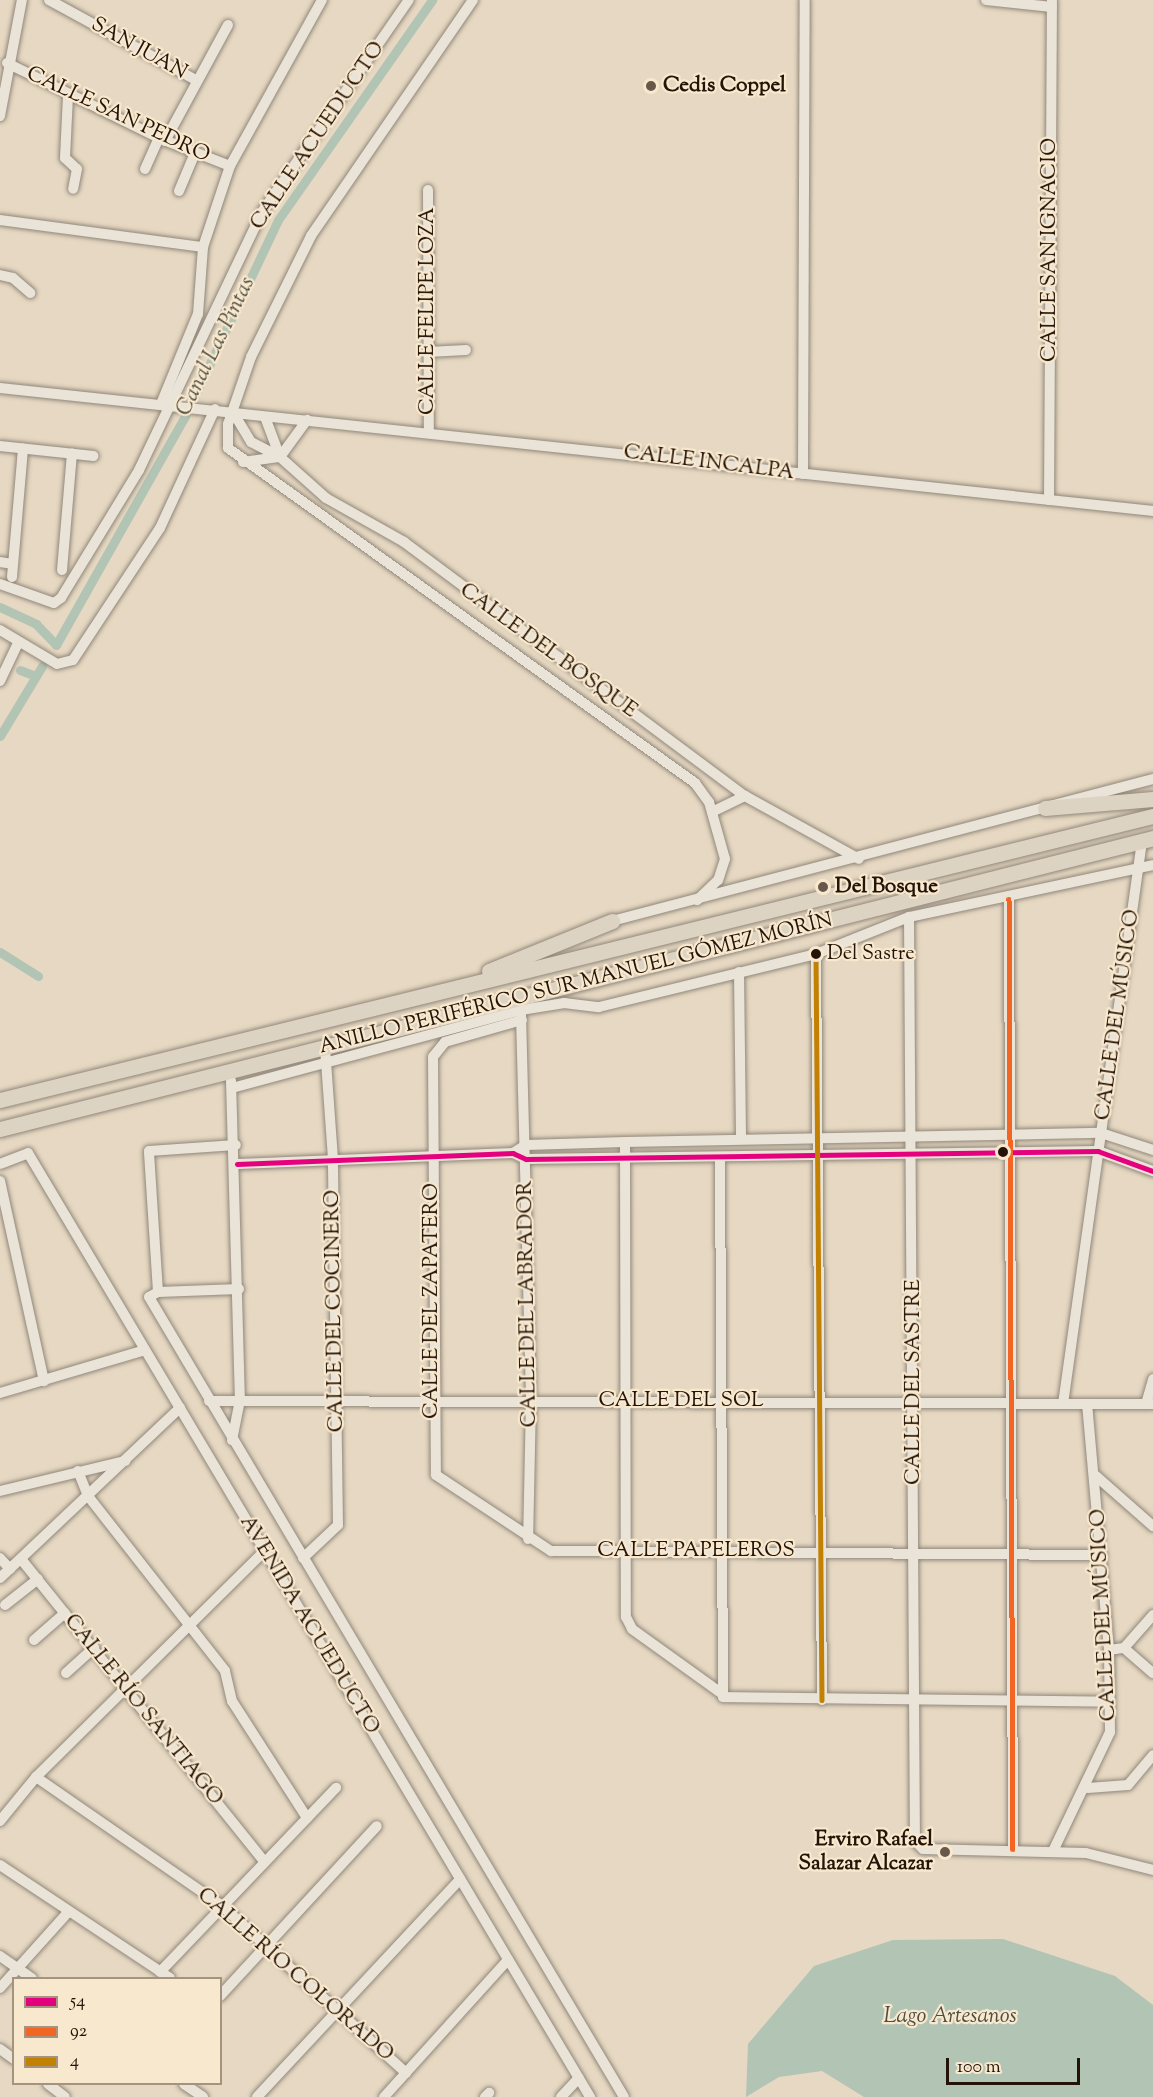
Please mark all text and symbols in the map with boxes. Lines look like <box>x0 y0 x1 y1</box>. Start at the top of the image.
street label: SAN JUAN <box>87 12 191 86</box>
street label: CALLE ACUEDUCTO <box>246 37 390 235</box>
street label: CALLE SAN PEDRO <box>22 61 214 169</box>
place label: Cedis Coppel <box>663 73 786 99</box>
marker: Cedis Coppel <box>644 79 658 93</box>
street label: CALLE SAN IGNACIO <box>1037 138 1063 362</box>
street label: CALLE FELIPE LOZA <box>415 207 441 415</box>
water label: Canal Las Pintas <box>172 273 262 421</box>
street label: CALLE INCALPA <box>622 440 796 486</box>
street label: CALLE DEL BOSQUE <box>454 578 642 724</box>
place label: Del Bosque <box>835 874 938 900</box>
marker: Del Bosque <box>816 880 830 894</box>
street label: ANILLO PERIFÉRICO SUR MANUEL GÓMEZ MORÍN <box>317 908 835 1060</box>
street label: CALLE DEL MÚSICO <box>1091 908 1145 1122</box>
place label: Del Sastre <box>827 942 915 966</box>
marker: Del Sastre <box>810 948 822 960</box>
unlabelled marker <box>997 1146 1009 1158</box>
street label: CALLE DEL LABRADOR <box>513 1180 543 1428</box>
street label: CALLE DEL ZAPATERO <box>419 1183 445 1419</box>
street label: CALLE DEL COCINERO <box>320 1190 350 1432</box>
street label: CALLE DEL SASTRE <box>901 1279 927 1485</box>
street label: CALLE DEL SOL <box>598 1388 764 1414</box>
street label: CALLE DEL MÚSICO <box>1086 1508 1122 1722</box>
street label: AVENIDA ACUEDUCTO <box>234 1511 384 1739</box>
street label: CALLE PAPELEROS <box>597 1538 795 1564</box>
street label: CALLE RÍO SANTIAGO <box>58 1609 228 1811</box>
place label: Erviro Rafael Salazar Alcazar <box>799 1827 933 1877</box>
marker: Erviro Rafael Salazar Alcazar <box>938 1845 952 1859</box>
street label: CALLE RÍO COLORADO <box>192 1883 398 2067</box>
legend <box>12 1977 222 2085</box>
text: 54 <box>70 1989 85 2015</box>
water label: Lago Artesanos <box>883 2005 1017 2031</box>
text: 92 <box>70 2019 87 2045</box>
scale bar <box>949 2046 1082 2084</box>
text: 4 <box>70 2049 79 2075</box>
text: 100 m <box>957 2055 1001 2081</box>

